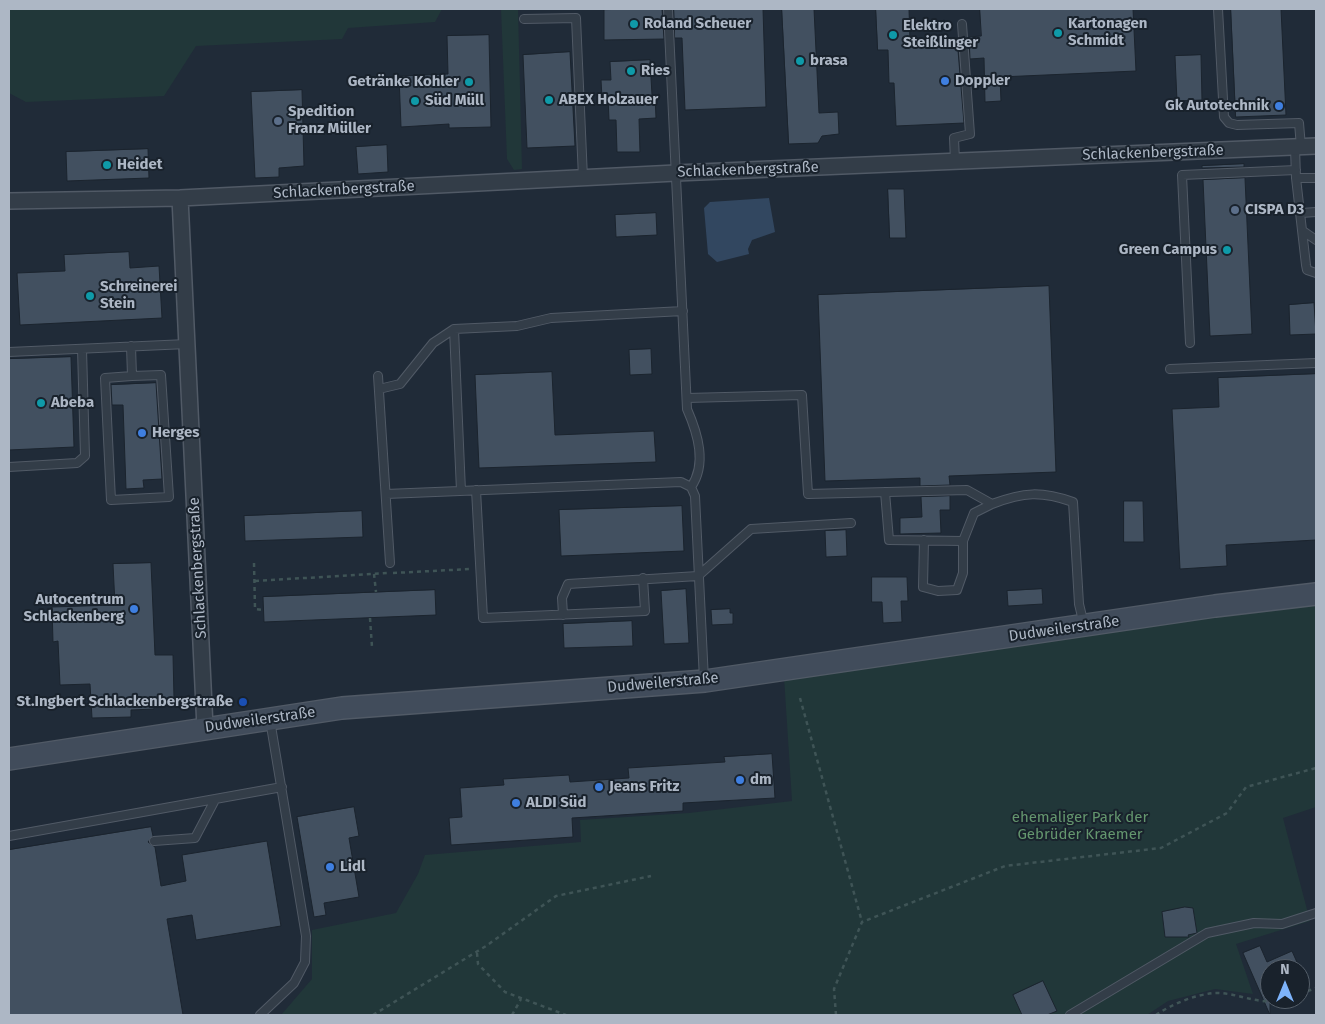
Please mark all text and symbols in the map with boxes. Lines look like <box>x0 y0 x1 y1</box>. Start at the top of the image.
place label: Roland Scheuer <box>644 15 751 33</box>
place label: Kartonagen Schmidt <box>1068 15 1147 50</box>
place label: Elektro Steißlinger <box>903 17 978 52</box>
marker: Roland Scheuer <box>628 18 640 30</box>
marker: Kartonagen Schmidt <box>1052 27 1064 39</box>
marker: Elektro Steißlinger <box>887 29 899 41</box>
place label: brasa <box>810 52 848 70</box>
marker: brasa <box>794 55 806 67</box>
place label: Ries <box>641 62 670 80</box>
marker: Ries <box>625 65 637 77</box>
place label: Doppler <box>955 72 1010 90</box>
place label: Getränke Kohler <box>348 73 459 91</box>
marker: Doppler <box>939 75 951 87</box>
marker: Getränke Kohler <box>463 76 475 88</box>
place label: ABEX Holzauer <box>559 91 658 109</box>
place label: Süd Müll <box>425 92 484 110</box>
marker: ABEX Holzauer <box>543 94 555 106</box>
marker: Süd Müll <box>409 95 421 107</box>
place label: Gk Autotechnik <box>1165 97 1269 115</box>
marker: Gk Autotechnik <box>1273 100 1285 112</box>
place label: Spedition Franz Müller <box>288 103 371 138</box>
marker: Spedition Franz Müller <box>272 115 284 127</box>
street label: Schlackenbergstraße <box>1082 142 1224 164</box>
place label: Heidet <box>117 156 163 174</box>
marker: Heidet <box>101 159 113 171</box>
street label: Schlackenbergstraße <box>677 159 819 181</box>
street label: Schlackenbergstraße <box>273 177 415 203</box>
place label: CISPA D3 <box>1245 201 1304 219</box>
marker: CISPA D3 <box>1229 204 1241 216</box>
place label: Green Campus <box>1119 241 1217 259</box>
marker: Green Campus <box>1221 244 1233 256</box>
place label: Schreinerei Stein <box>100 278 178 313</box>
marker: Schreinerei Stein <box>84 290 96 302</box>
place label: Abeba <box>51 394 94 412</box>
marker: Abeba <box>35 397 47 409</box>
place label: Herges <box>152 424 200 442</box>
marker: Herges <box>136 427 148 439</box>
street label: Schlackenbergstraße <box>185 497 211 639</box>
place label: Autocentrum Schlackenberg <box>23 591 124 626</box>
marker: Autocentrum Schlackenberg <box>128 603 140 615</box>
street label: Dudweilerstraße <box>1008 612 1120 646</box>
street label: Dudweilerstraße <box>607 669 719 697</box>
place label: St.Ingbert Schlackenbergstraße <box>16 693 233 711</box>
marker: St.Ingbert Schlackenbergstraße <box>237 696 249 708</box>
street label: Dudweilerstraße <box>204 703 316 737</box>
place label: dm <box>750 771 772 789</box>
marker: dm <box>734 774 746 786</box>
place label: Jeans Fritz <box>609 778 679 796</box>
marker: Jeans Fritz <box>593 781 605 793</box>
place label: ALDI Süd <box>526 794 586 812</box>
marker: ALDI Süd <box>510 797 522 809</box>
park label: ehemaliger Park der Gebrüder Kraemer <box>1012 809 1148 844</box>
place label: Lidl <box>340 858 365 876</box>
marker: Lidl <box>324 861 336 873</box>
north arrow <box>1260 959 1310 1009</box>
text: N <box>1280 961 1290 978</box>

